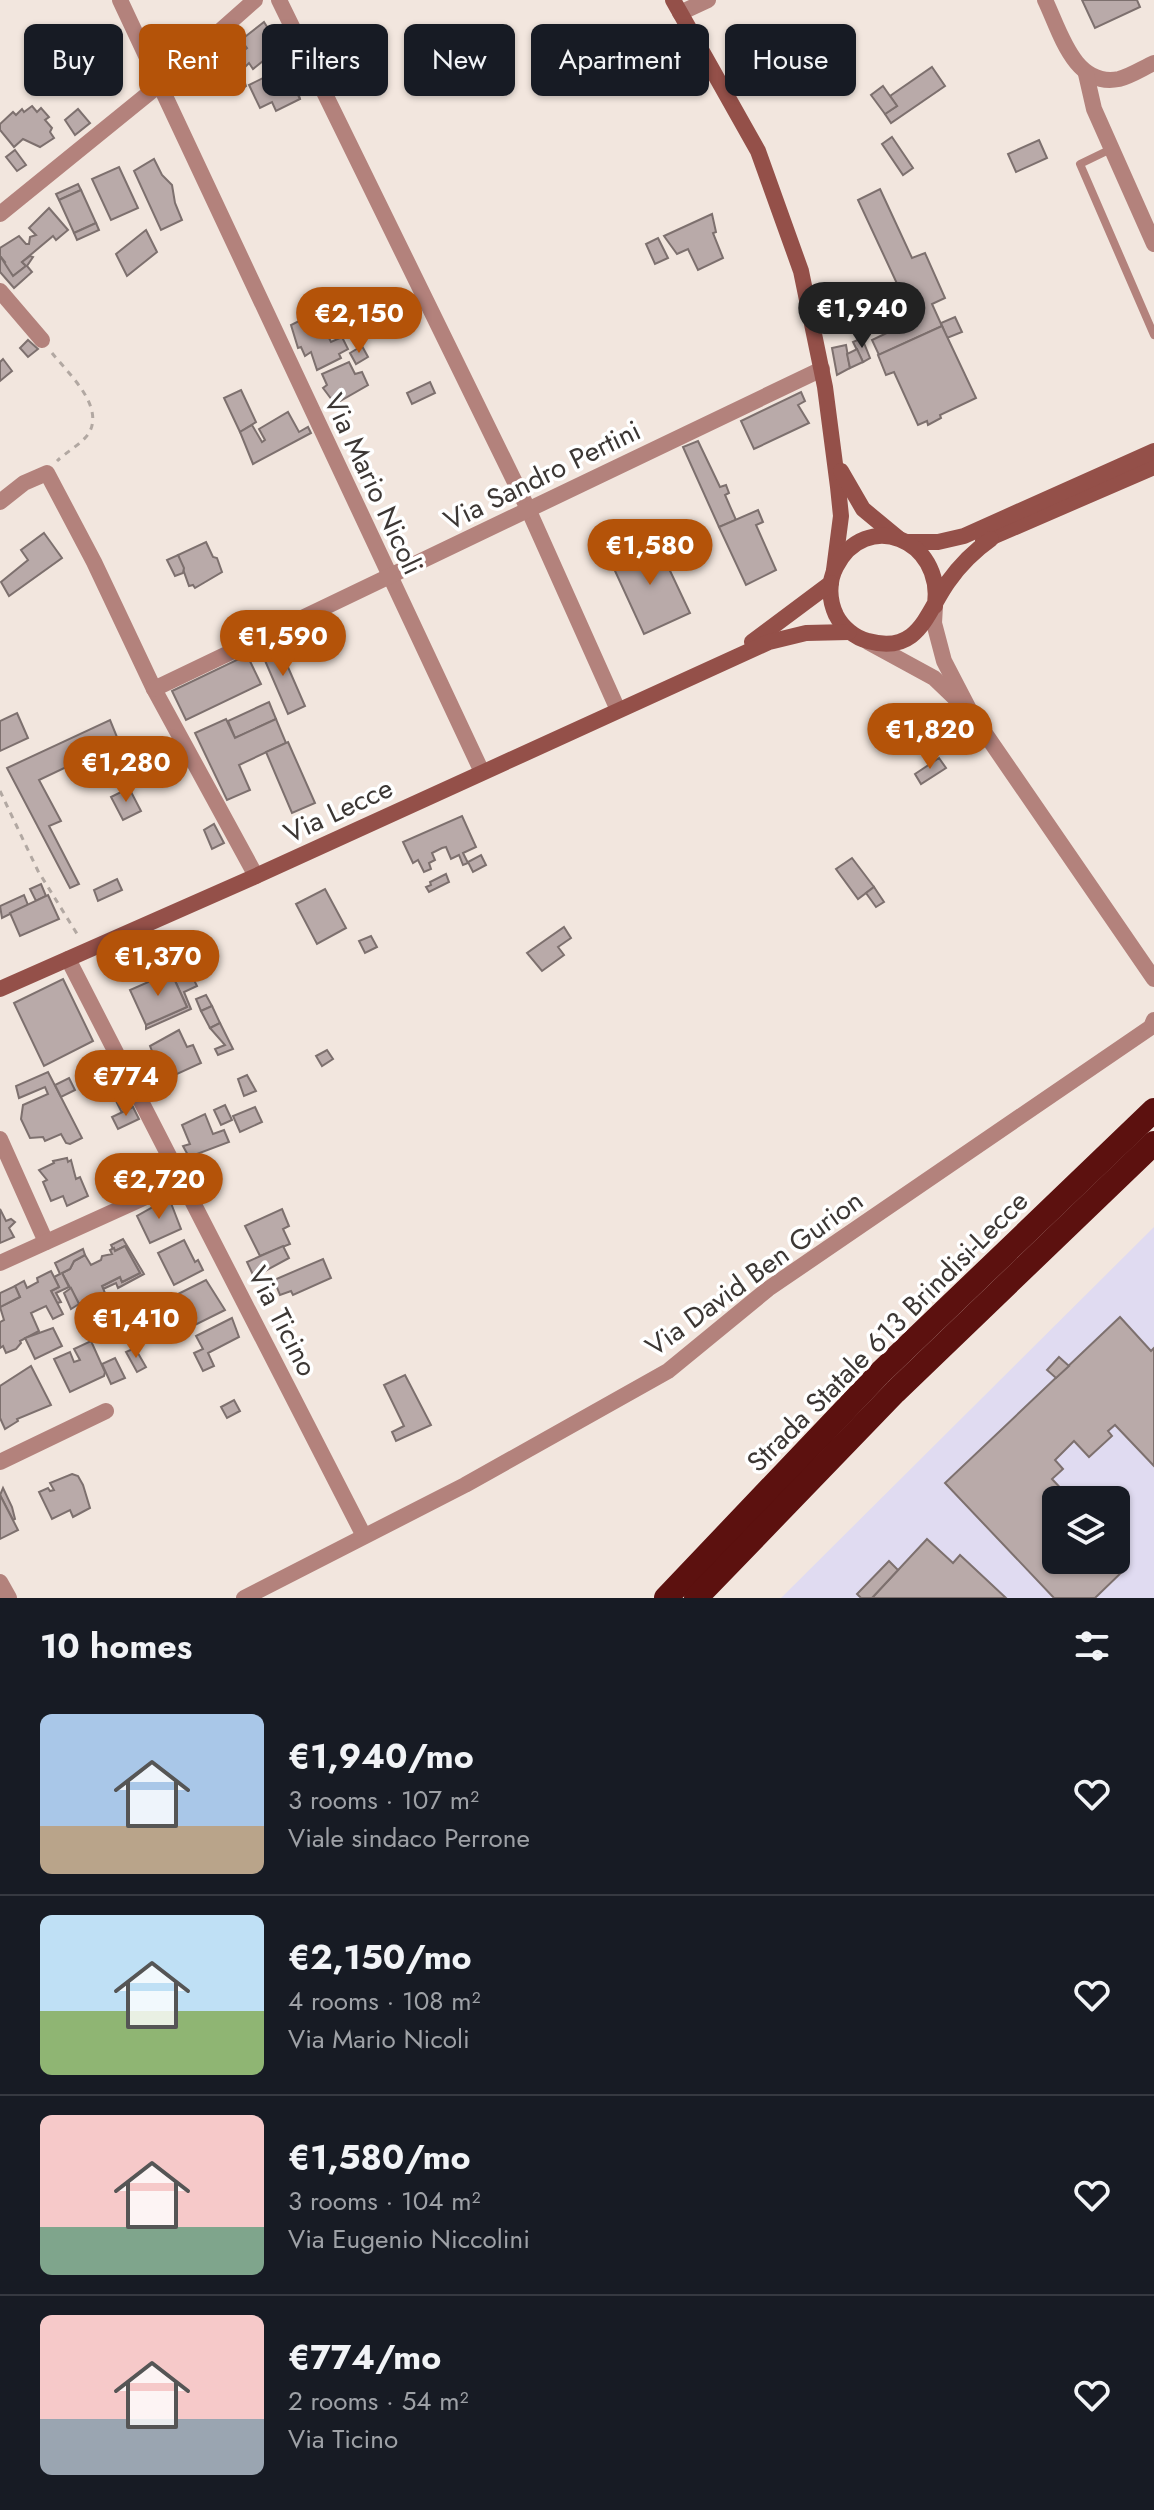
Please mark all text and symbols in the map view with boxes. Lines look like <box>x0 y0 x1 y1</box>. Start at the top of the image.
chip: Buy <box>24 24 123 96</box>
chip: Rent <box>139 24 246 96</box>
chip: Filters <box>262 24 388 96</box>
chip: New <box>404 24 515 96</box>
chip: Apartment <box>531 24 709 96</box>
chip: House <box>725 24 856 96</box>
pin: €1,940 <box>797 282 927 350</box>
pin: €2,150 <box>294 287 424 355</box>
text: €1,940 <box>816 289 908 327</box>
text: €2,150 <box>314 294 404 332</box>
street label: Via Mario Nicoli <box>314 387 433 582</box>
street label: Via Sandro Pertini <box>437 410 648 541</box>
pin: €1,580 <box>585 519 715 587</box>
text: €1,580 <box>606 526 694 564</box>
pin: €1,590 <box>218 610 348 678</box>
text: €1,590 <box>238 617 328 655</box>
pin: €1,820 <box>865 703 995 771</box>
text: €1,820 <box>885 710 975 748</box>
pin: €1,280 <box>61 736 191 804</box>
text: €1,280 <box>81 743 171 781</box>
street label: Via Lecce <box>277 767 399 854</box>
pin: €1,370 <box>93 930 223 998</box>
text: €1,370 <box>114 937 202 975</box>
pin: €774 <box>79 1050 173 1118</box>
text: €774 <box>93 1057 159 1095</box>
pin: €2,720 <box>94 1153 224 1221</box>
text: €2,720 <box>113 1160 205 1198</box>
street label: Via David Ben Gurion <box>637 1180 872 1367</box>
street label: Strada Statale 613 Brindisi-Lecce <box>737 1181 1037 1481</box>
street label: Via Ticino <box>237 1259 328 1383</box>
pin: €1,410 <box>71 1292 201 1360</box>
text: €1,410 <box>92 1299 180 1337</box>
map controls <box>1042 1486 1130 1574</box>
button: layers <box>1042 1486 1130 1574</box>
text: 10 homes <box>40 1622 192 1671</box>
icon: filters <box>1070 1624 1114 1668</box>
text: €1,940/mo <box>288 1732 474 1781</box>
icon: home <box>104 1746 200 1842</box>
icon: heart <box>1070 1772 1114 1816</box>
text: 3 rooms · 107 m² <box>288 1781 479 1819</box>
text: Viale sindaco Perrone <box>288 1819 530 1857</box>
text: €2,150/mo <box>288 1933 472 1982</box>
icon: home <box>104 1947 200 2043</box>
icon: heart <box>1070 1973 1114 2017</box>
text: 4 rooms · 108 m² <box>288 1982 481 2020</box>
text: Via Mario Nicoli <box>288 2020 470 2058</box>
text: €1,580/mo <box>288 2133 471 2182</box>
icon: home <box>104 2147 200 2243</box>
icon: heart <box>1070 2173 1114 2217</box>
text: 3 rooms · 104 m² <box>288 2182 481 2220</box>
text: Via Eugenio Niccolini <box>288 2220 530 2258</box>
text: €774/mo <box>288 2333 441 2382</box>
icon: home <box>104 2347 200 2443</box>
icon: heart <box>1070 2373 1114 2417</box>
text: 2 rooms · 54 m² <box>288 2382 469 2420</box>
text: Via Ticino <box>288 2420 398 2458</box>

